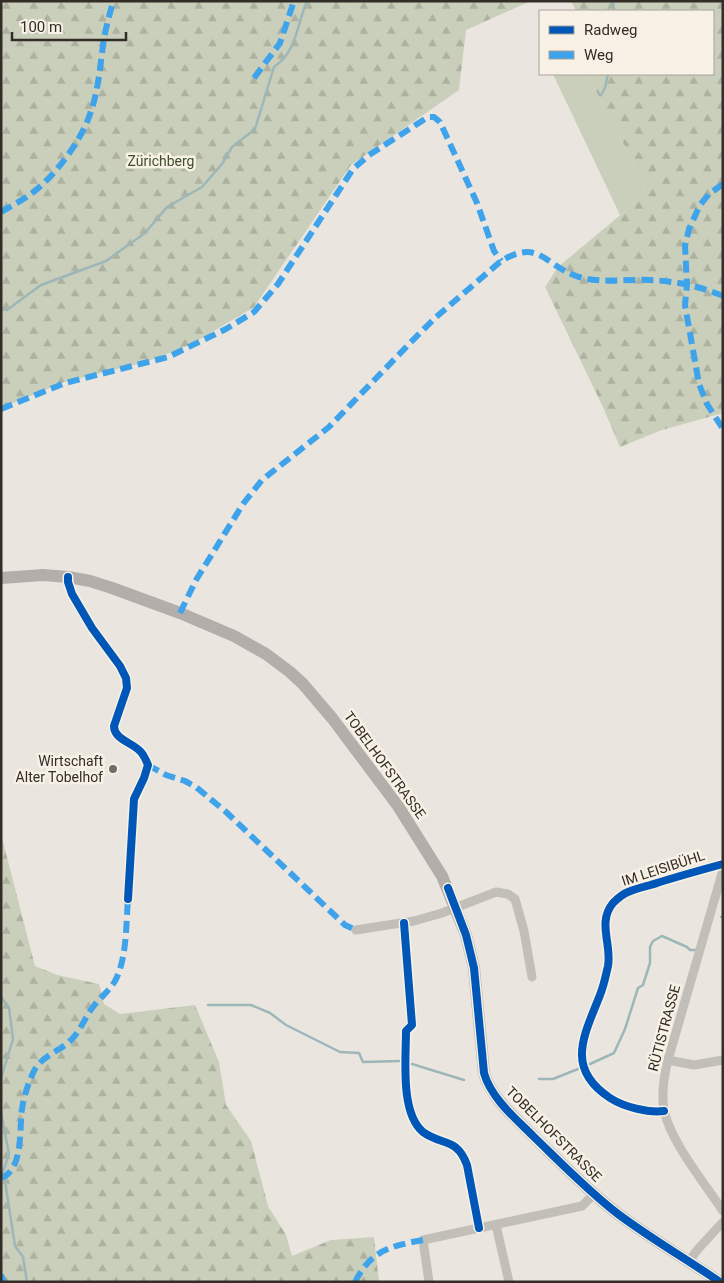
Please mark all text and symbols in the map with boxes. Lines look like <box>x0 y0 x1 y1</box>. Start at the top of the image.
scale bar <box>12 10 126 42</box>
legend <box>539 10 714 75</box>
text: 100 m <box>20 18 62 36</box>
text: Radweg <box>584 21 638 39</box>
text: Weg <box>584 46 613 64</box>
park label: Zürichberg <box>128 153 194 169</box>
street label: TOBELHOFSTRASSE <box>341 708 429 822</box>
place label: Wirtschaft Alter Tobelhof <box>16 753 103 785</box>
marker: Wirtschaft Alter Tobelhof <box>107 763 119 775</box>
street label: IM LEISIBÜHL <box>620 847 707 889</box>
street label: RÜTISTRASSE <box>645 983 683 1073</box>
street label: TOBELHOFSTRASSE <box>503 1083 605 1185</box>

